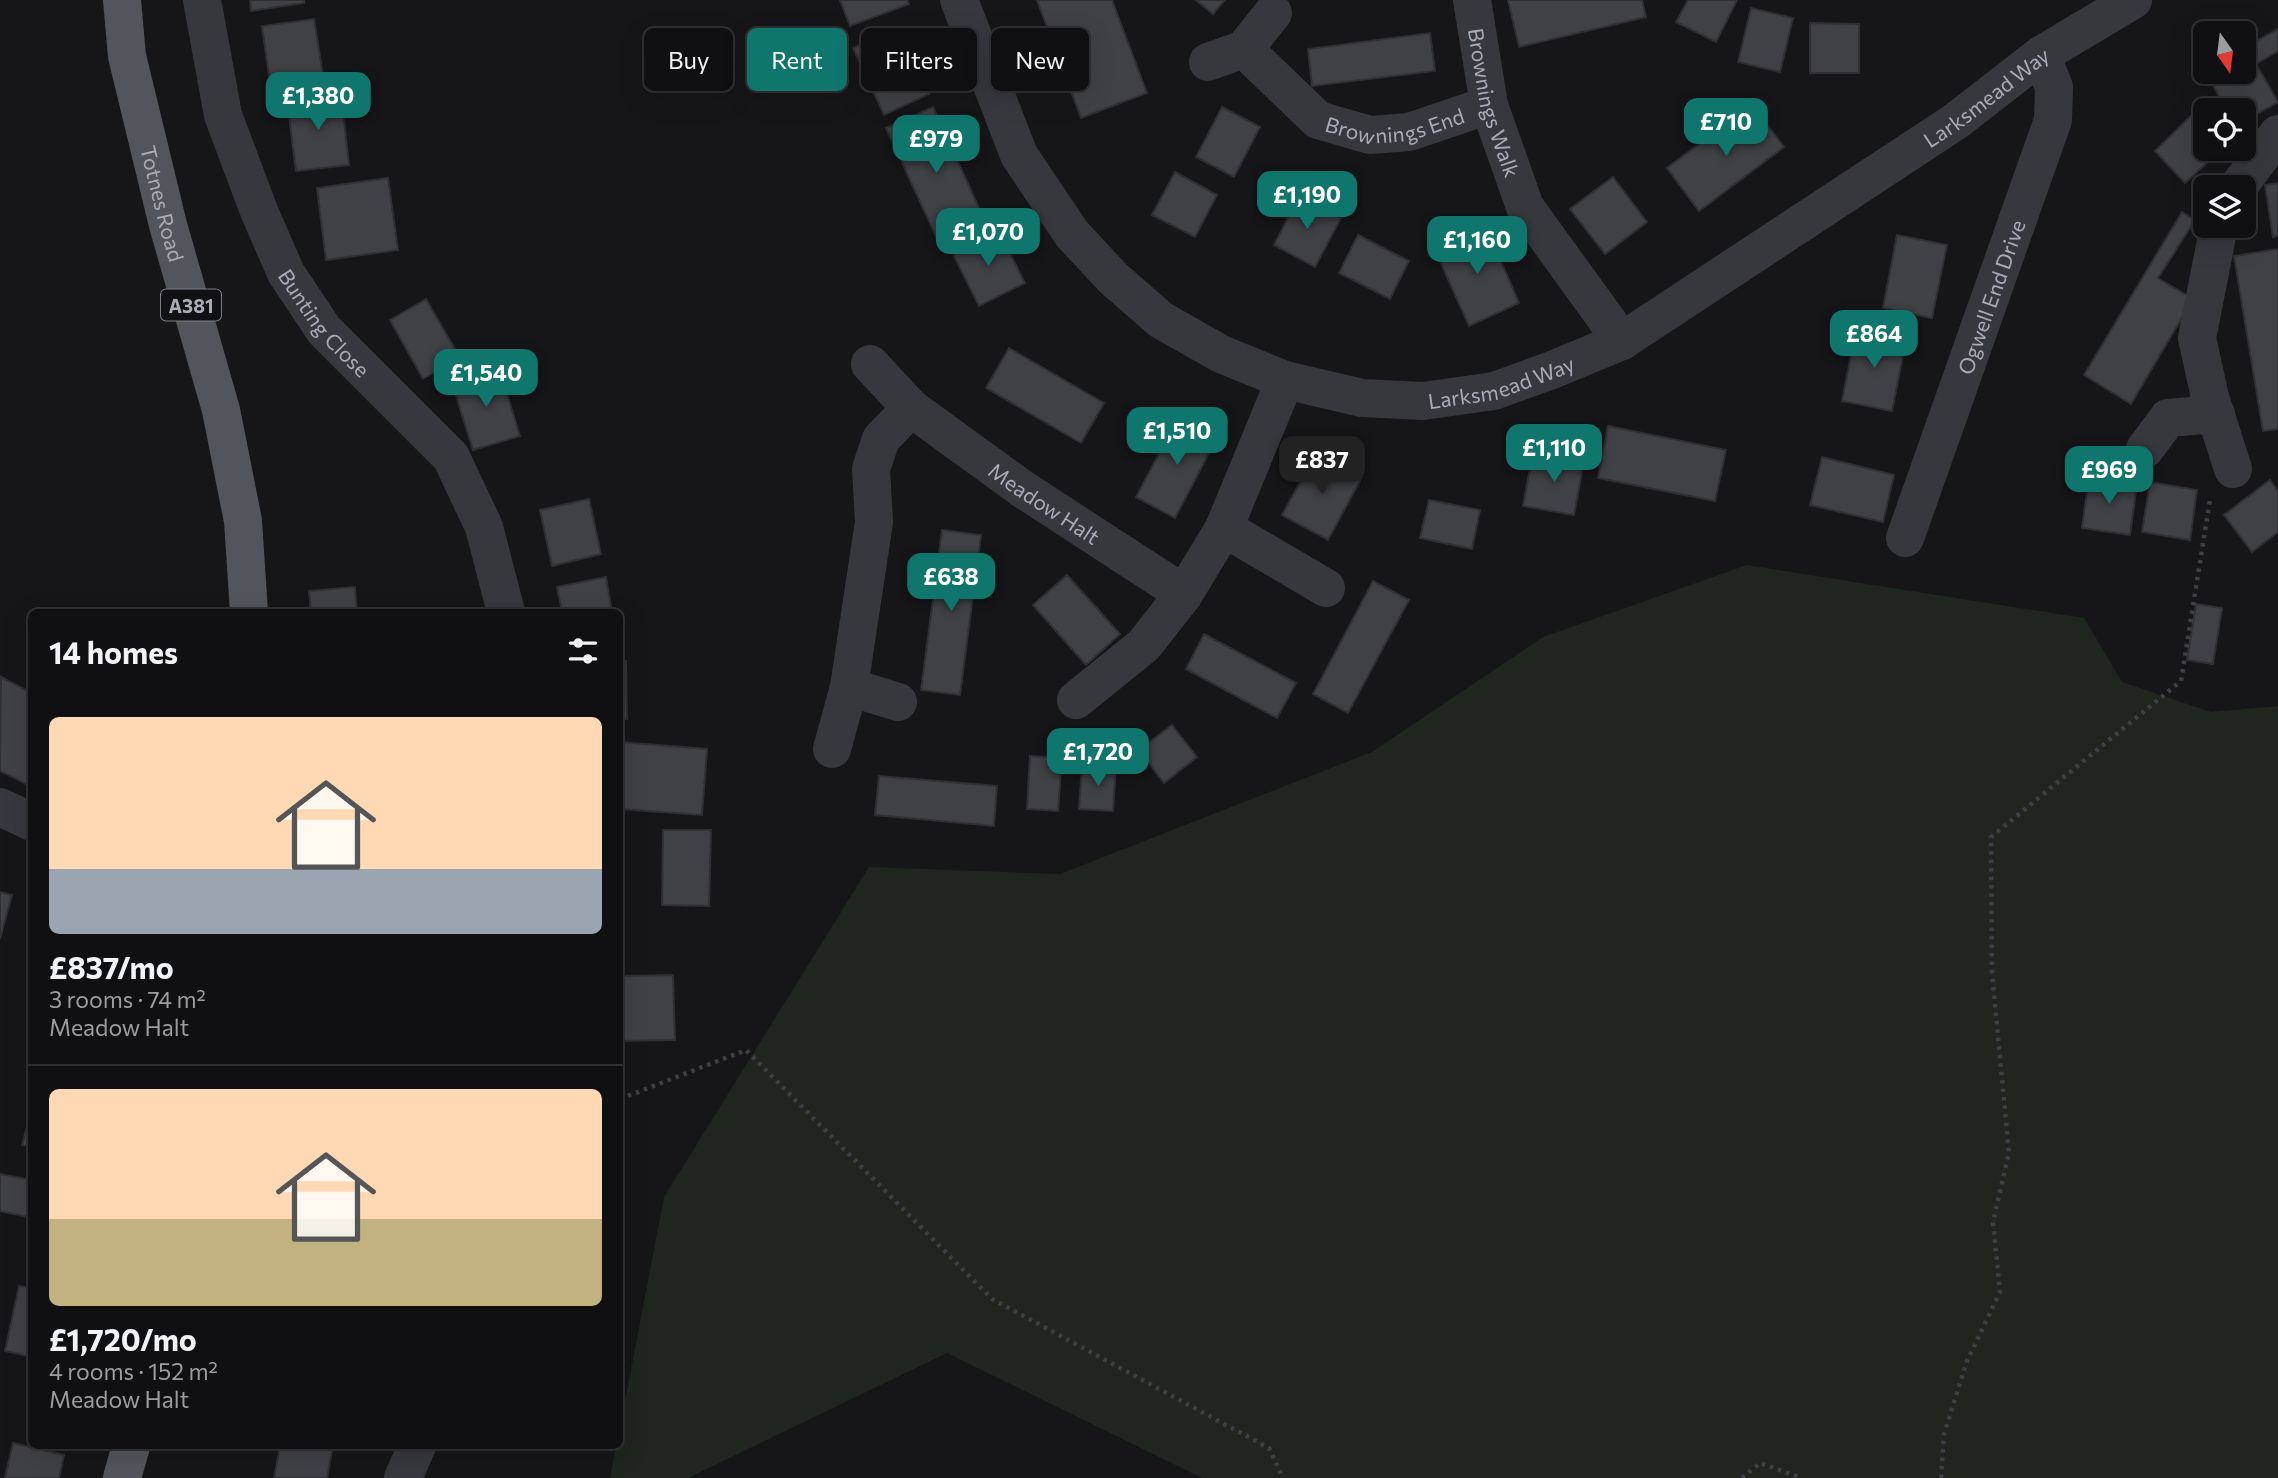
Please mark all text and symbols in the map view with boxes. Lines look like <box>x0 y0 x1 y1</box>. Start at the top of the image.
north arrow <box>2193 21 2256 84</box>
map controls <box>2193 21 2256 238</box>
street label: Brownings Walk <box>1464 26 1526 180</box>
chip: Buy <box>644 28 733 91</box>
chip: Rent <box>747 28 847 91</box>
chip: Filters <box>861 28 977 91</box>
chip: New <box>991 28 1089 91</box>
street label: Larksmead Way <box>1918 41 2053 152</box>
pin: £1,380 <box>261 72 375 132</box>
text: £1,380 <box>282 81 354 109</box>
button: locate <box>2193 98 2256 161</box>
pin: £710 <box>1685 99 1767 158</box>
street label: Brownings End <box>1323 102 1467 148</box>
text: £710 <box>1700 107 1752 135</box>
pin: £979 <box>895 116 977 175</box>
text: £979 <box>909 124 963 152</box>
street label: Totnes Road <box>137 143 190 264</box>
pin: £1,190 <box>1250 172 1364 231</box>
button: layers <box>2193 175 2256 238</box>
text: £1,190 <box>1273 180 1341 208</box>
pin: £1,070 <box>931 208 1045 268</box>
pin: £1,160 <box>1420 216 1534 276</box>
street label: Ogwell End Drive <box>1952 216 2029 377</box>
text: £1,070 <box>952 217 1024 245</box>
text: £1,160 <box>1443 225 1511 253</box>
street label: Bunting Close <box>274 264 375 381</box>
road number: A381 <box>161 290 221 320</box>
pin: £864 <box>1833 310 1915 370</box>
text: £864 <box>1846 319 1902 347</box>
pin: £1,540 <box>429 350 543 409</box>
street label: Larksmead Way <box>1426 350 1578 413</box>
text: £1,540 <box>450 358 522 386</box>
pin: £1,510 <box>1120 407 1234 467</box>
text: £1,510 <box>1143 416 1211 444</box>
pin: £1,110 <box>1497 424 1611 484</box>
text: £1,110 <box>1522 433 1586 461</box>
pin: £837 <box>1281 436 1363 496</box>
text: £837 <box>1295 445 1349 473</box>
pin: £969 <box>2068 447 2150 506</box>
text: £969 <box>2081 455 2137 483</box>
street label: Meadow Halt <box>985 457 1105 549</box>
pin: £638 <box>910 554 992 613</box>
text: £638 <box>923 562 979 590</box>
icon: filters <box>564 632 602 670</box>
text: 14 homes <box>49 633 178 670</box>
pin: £1,720 <box>1041 728 1155 788</box>
text: £1,720 <box>1063 737 1133 765</box>
icon: home <box>263 762 389 888</box>
text: £837/mo <box>49 948 174 985</box>
text: 3 rooms · 74 m² <box>49 985 206 1013</box>
text: Meadow Halt <box>49 1013 189 1041</box>
icon: home <box>263 1134 389 1260</box>
text: £1,720/mo <box>49 1320 197 1357</box>
text: 4 rooms · 152 m² <box>49 1357 218 1385</box>
text: Meadow Halt <box>49 1385 189 1413</box>

